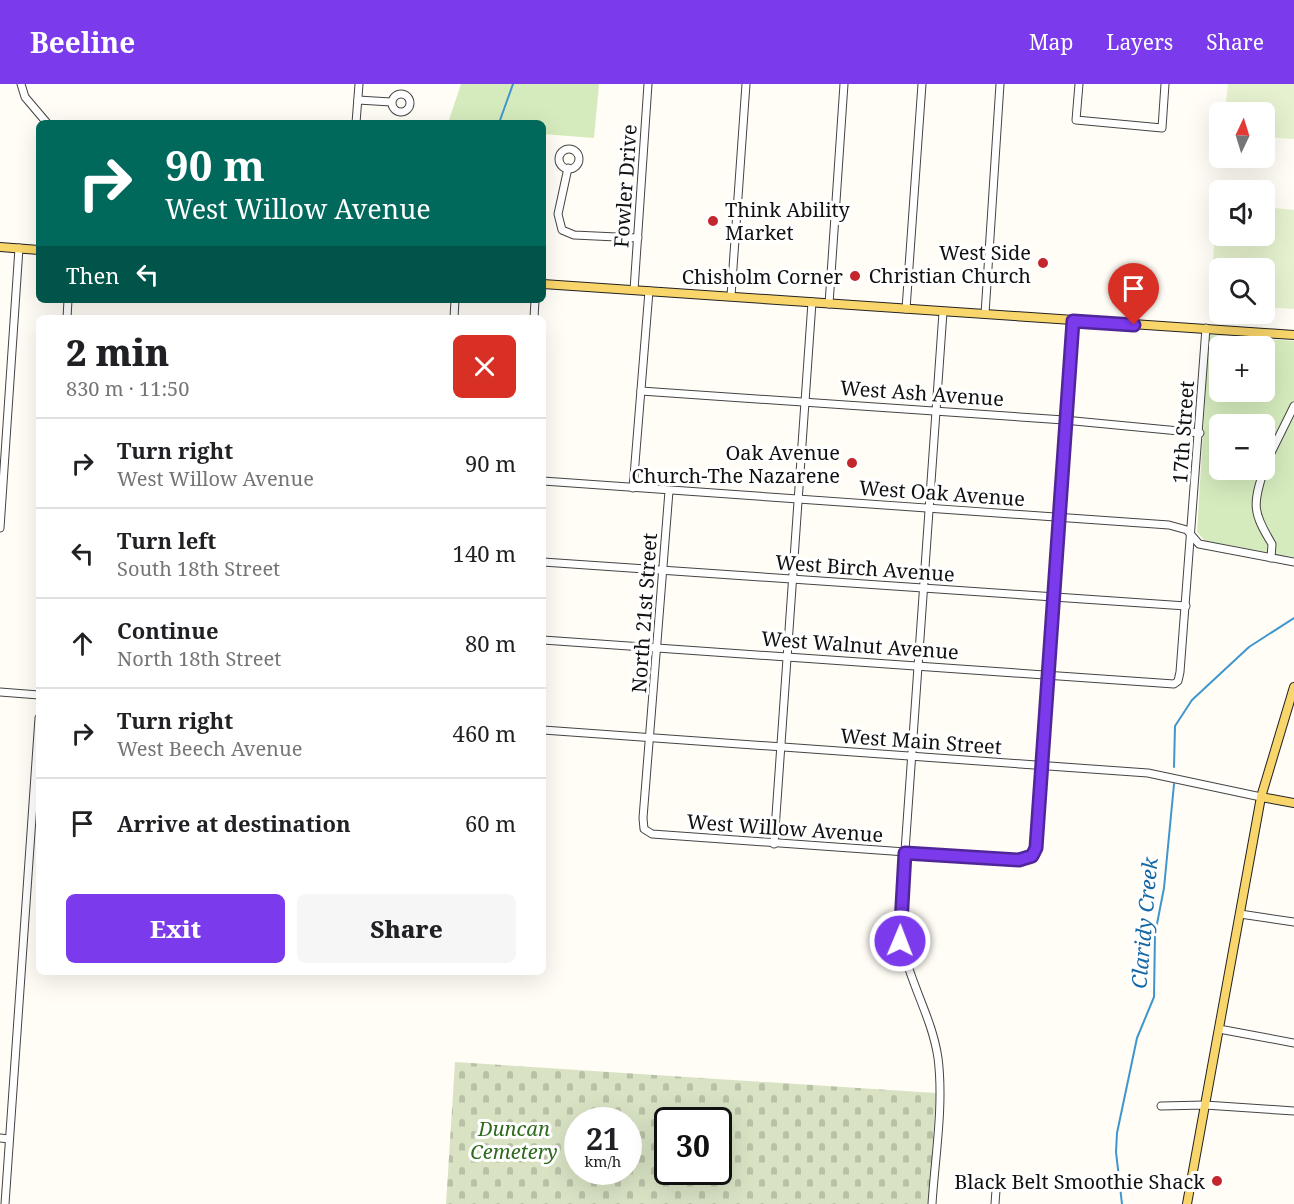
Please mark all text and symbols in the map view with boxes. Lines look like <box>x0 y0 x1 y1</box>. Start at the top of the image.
text: Beeline <box>30 23 135 61</box>
text: Map <box>1029 28 1073 56</box>
text: Layers <box>1106 28 1173 56</box>
text: Share <box>1206 28 1264 56</box>
north arrow <box>1209 102 1275 168</box>
map controls <box>1209 102 1275 480</box>
street label: Fowler Drive <box>607 123 643 249</box>
text: 90 m <box>165 136 265 193</box>
icon: right <box>66 144 144 222</box>
button: sound <box>1209 180 1275 246</box>
text: West Willow Avenue <box>165 190 431 227</box>
place label: Think Ability Market <box>725 196 851 246</box>
marker: Think Ability Market <box>706 214 720 228</box>
place label: West Side Christian Church <box>869 239 1031 289</box>
marker: West Side Christian Church <box>1036 256 1050 270</box>
icon: left <box>131 258 164 291</box>
button: search <box>1209 258 1275 324</box>
text: Then <box>66 260 119 290</box>
place label: Chisholm Corner <box>682 263 844 290</box>
pin <box>1108 263 1159 325</box>
marker: Chisholm Corner <box>848 269 862 283</box>
icon: arrive <box>1117 272 1150 305</box>
text: 2 min <box>66 328 169 377</box>
button: close <box>453 335 516 398</box>
button: + <box>1209 336 1275 402</box>
street label: West Ash Avenue <box>839 374 1005 412</box>
text: 830 m · 11:50 <box>66 375 189 402</box>
street label: 17th Street <box>1166 380 1200 484</box>
button: − <box>1209 414 1275 480</box>
text: Turn right <box>117 435 233 465</box>
place label: Oak Avenue Church-The Nazarene <box>632 439 840 489</box>
icon: right <box>66 447 99 480</box>
text: 90 m <box>465 448 516 478</box>
marker: Oak Avenue Church-The Nazarene <box>845 456 859 470</box>
text: West Willow Avenue <box>117 465 314 492</box>
street label: West Oak Avenue <box>858 474 1026 512</box>
text: Turn left <box>117 525 216 555</box>
street label: North 21st Street <box>625 532 663 694</box>
icon: left <box>66 537 99 570</box>
text: 140 m <box>453 538 516 568</box>
street label: West Birch Avenue <box>774 548 956 588</box>
text: South 18th Street <box>117 555 280 582</box>
text: Continue <box>117 615 219 645</box>
street label: West Walnut Avenue <box>760 625 960 665</box>
icon: ahead <box>66 627 99 660</box>
text: 80 m <box>465 628 516 658</box>
text: North 18th Street <box>117 645 281 672</box>
text: Turn right <box>117 705 233 735</box>
icon: right <box>66 717 99 750</box>
text: 460 m <box>453 718 516 748</box>
street label: West Main Street <box>839 722 1003 760</box>
text: West Beech Avenue <box>117 735 302 762</box>
icon: arrive <box>66 807 99 840</box>
text: Arrive at destination <box>117 808 351 838</box>
text: 60 m <box>465 808 516 838</box>
street label: West Willow Avenue <box>686 808 884 848</box>
water label: Claridy Creek <box>1124 855 1164 990</box>
button: Exit <box>66 894 285 963</box>
button: Share <box>297 894 516 963</box>
position arrow <box>868 909 932 973</box>
speed limit sign: 30 <box>654 1107 732 1185</box>
park label: Duncan Cemetery <box>470 1115 558 1165</box>
text: 21 <box>586 1118 620 1159</box>
text: km/h <box>585 1151 621 1171</box>
place label: Black Belt Smoothie Shack <box>954 1168 1205 1195</box>
marker: Black Belt Smoothie Shack <box>1210 1174 1224 1188</box>

